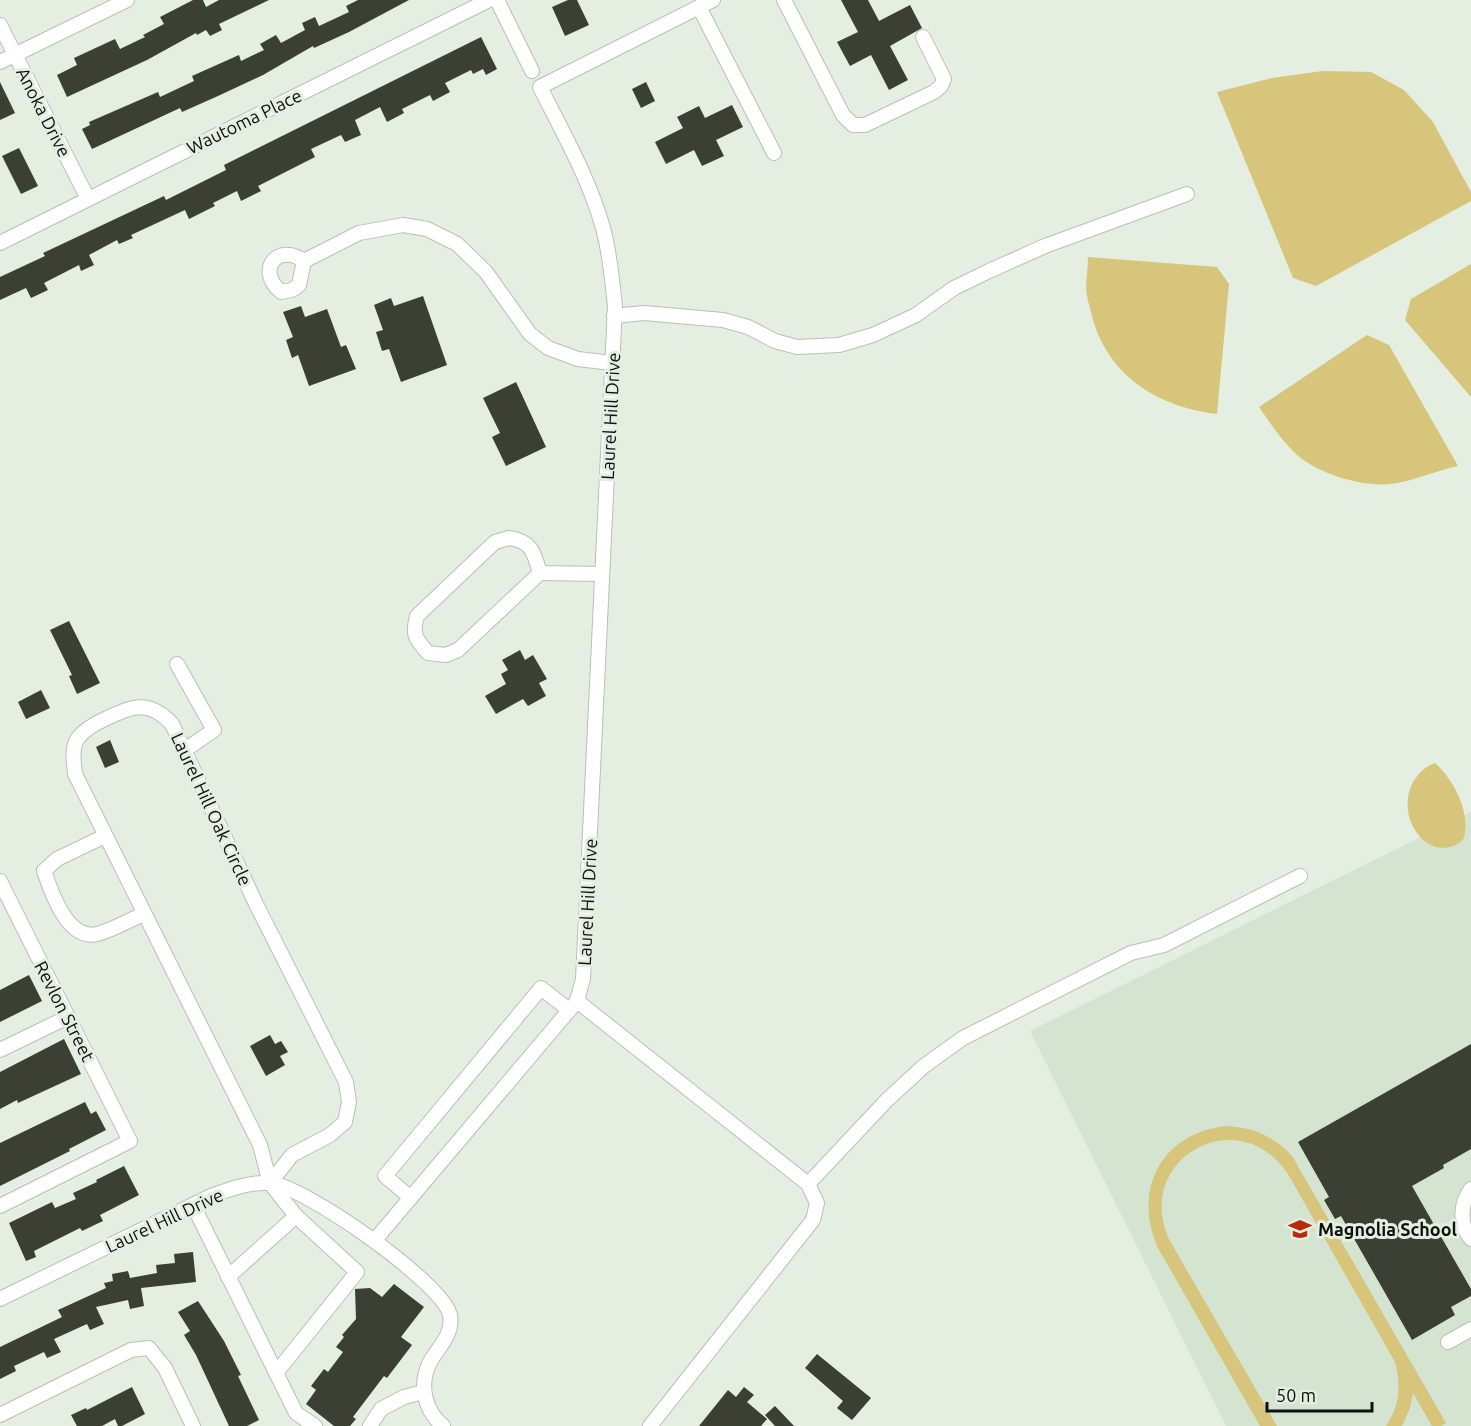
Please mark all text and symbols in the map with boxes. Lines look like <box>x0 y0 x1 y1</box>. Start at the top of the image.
street label: Anoka Drive <box>13 64 75 160</box>
street label: Wautoma Place <box>183 85 305 157</box>
street label: Laurel Hill Drive <box>597 352 623 480</box>
street label: Laurel Hill Oak Circle <box>168 729 256 889</box>
street label: Laurel Hill Drive <box>574 838 600 966</box>
street label: Revlon Street <box>31 958 99 1064</box>
street label: Laurel Hill Drive <box>102 1184 226 1256</box>
school or university icon: Magnolia School <box>1287 1216 1313 1242</box>
place label: Magnolia School <box>1318 1219 1458 1239</box>
scale bar <box>1267 1375 1372 1413</box>
text: 50 m <box>1276 1385 1316 1405</box>

